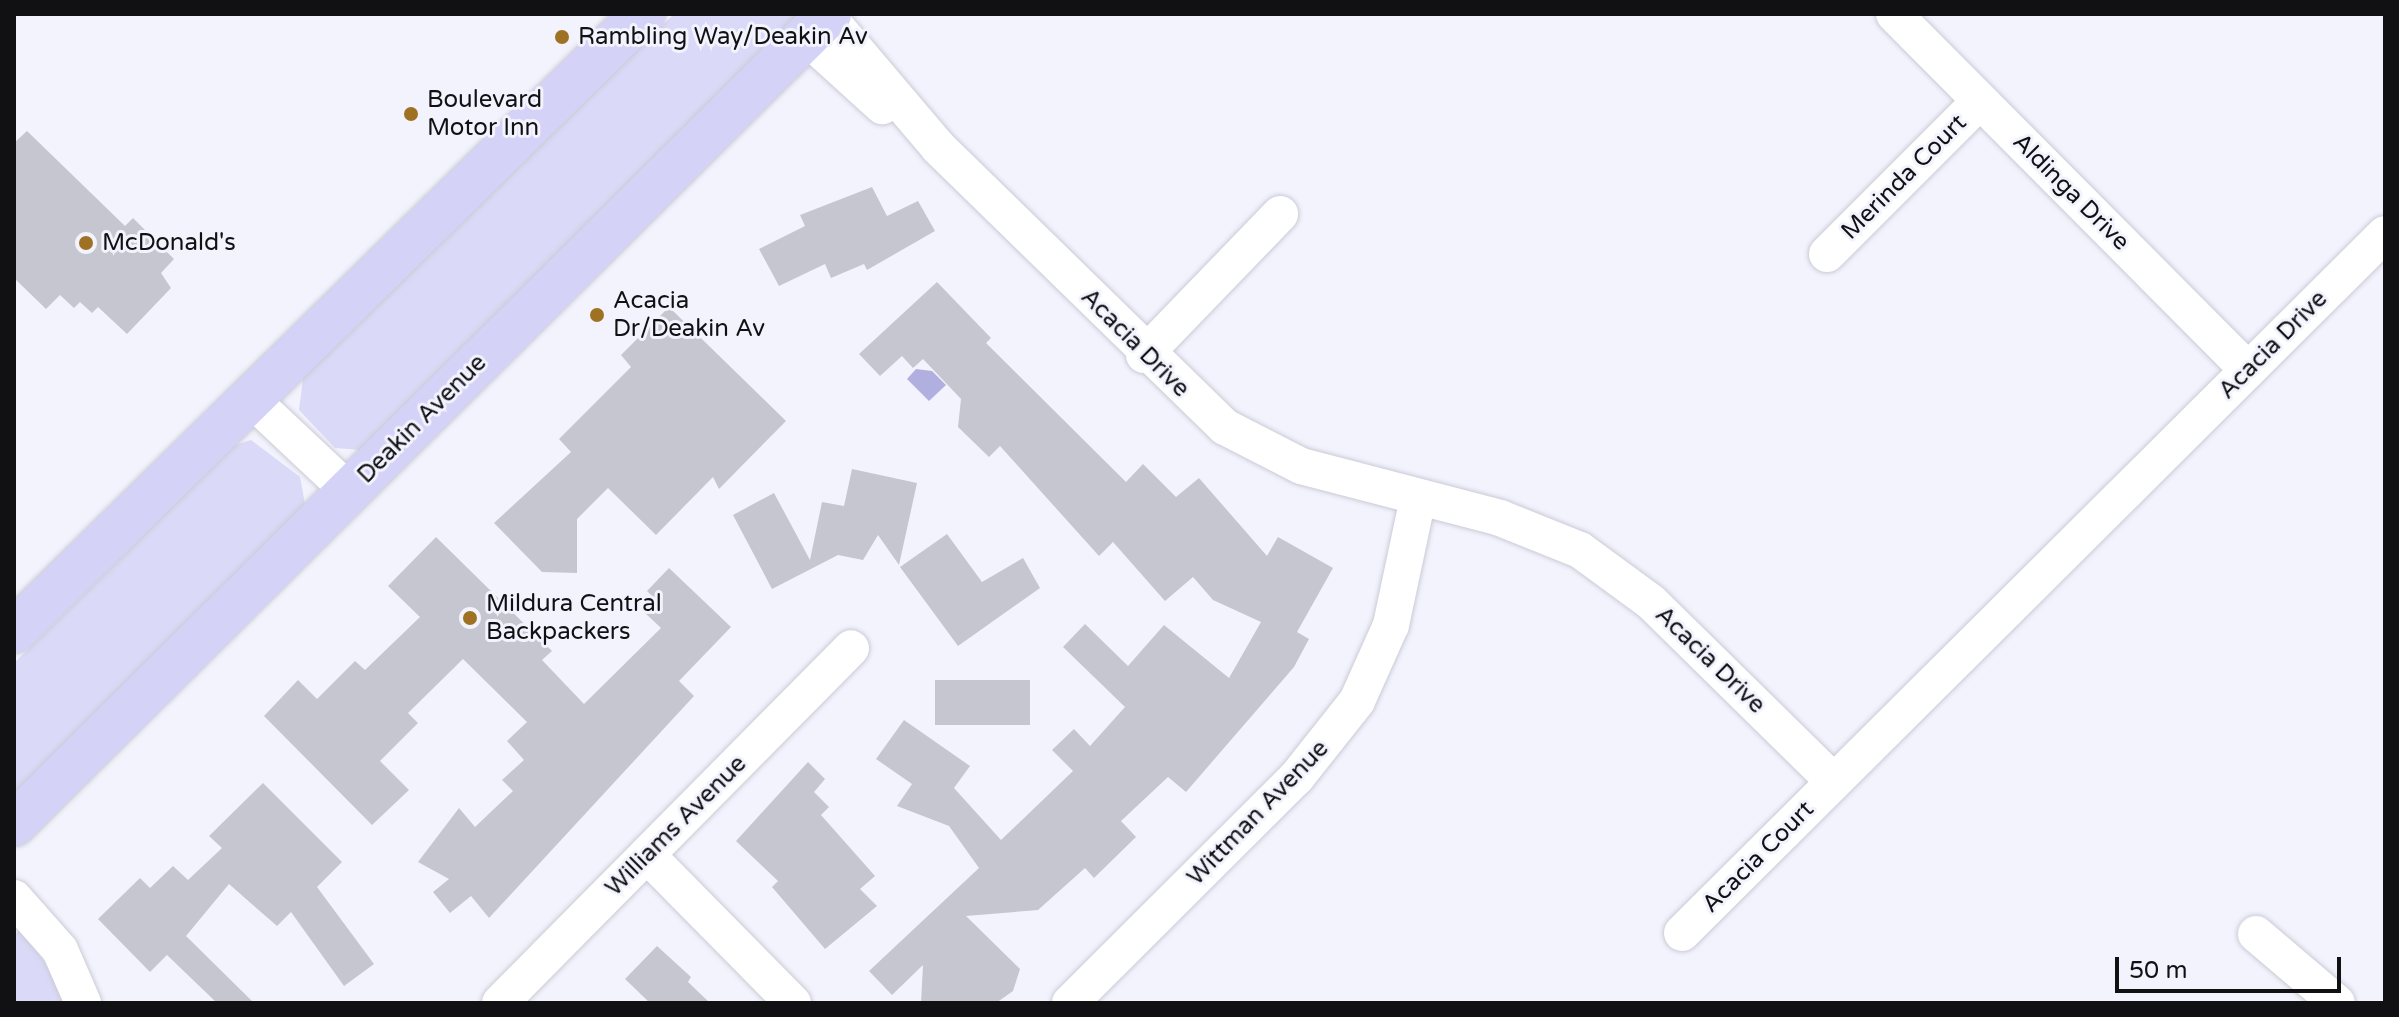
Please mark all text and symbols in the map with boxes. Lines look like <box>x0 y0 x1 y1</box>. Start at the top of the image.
place label: Rambling Way/Deakin Av <box>578 23 868 51</box>
marker: Rambling Way/Deakin Av <box>553 28 571 46</box>
place label: Boulevard Motor Inn <box>427 86 542 142</box>
marker: Boulevard Motor Inn <box>402 105 420 123</box>
street label: Merinda Court <box>1835 108 1973 246</box>
street label: Aldinga Drive <box>2007 128 2135 256</box>
place label: McDonald's <box>102 229 236 257</box>
marker: McDonald's <box>77 234 95 252</box>
street label: Acacia Drive <box>1075 283 1195 403</box>
street label: Acacia Drive <box>2213 285 2333 405</box>
place label: Acacia Dr/Deakin Av <box>613 287 765 343</box>
marker: Acacia Dr/Deakin Av <box>588 306 606 324</box>
street label: Deakin Avenue <box>352 349 492 489</box>
place label: Mildura Central Backpackers <box>486 590 662 646</box>
street label: Acacia Drive <box>1649 600 1771 720</box>
marker: Mildura Central Backpackers <box>461 609 479 627</box>
street label: Wittman Avenue <box>1181 734 1335 892</box>
street label: Williams Avenue <box>600 750 752 902</box>
street label: Acacia Court <box>1696 795 1820 919</box>
scale bar <box>2119 941 2345 991</box>
text: 50 m <box>2129 956 2187 985</box>

